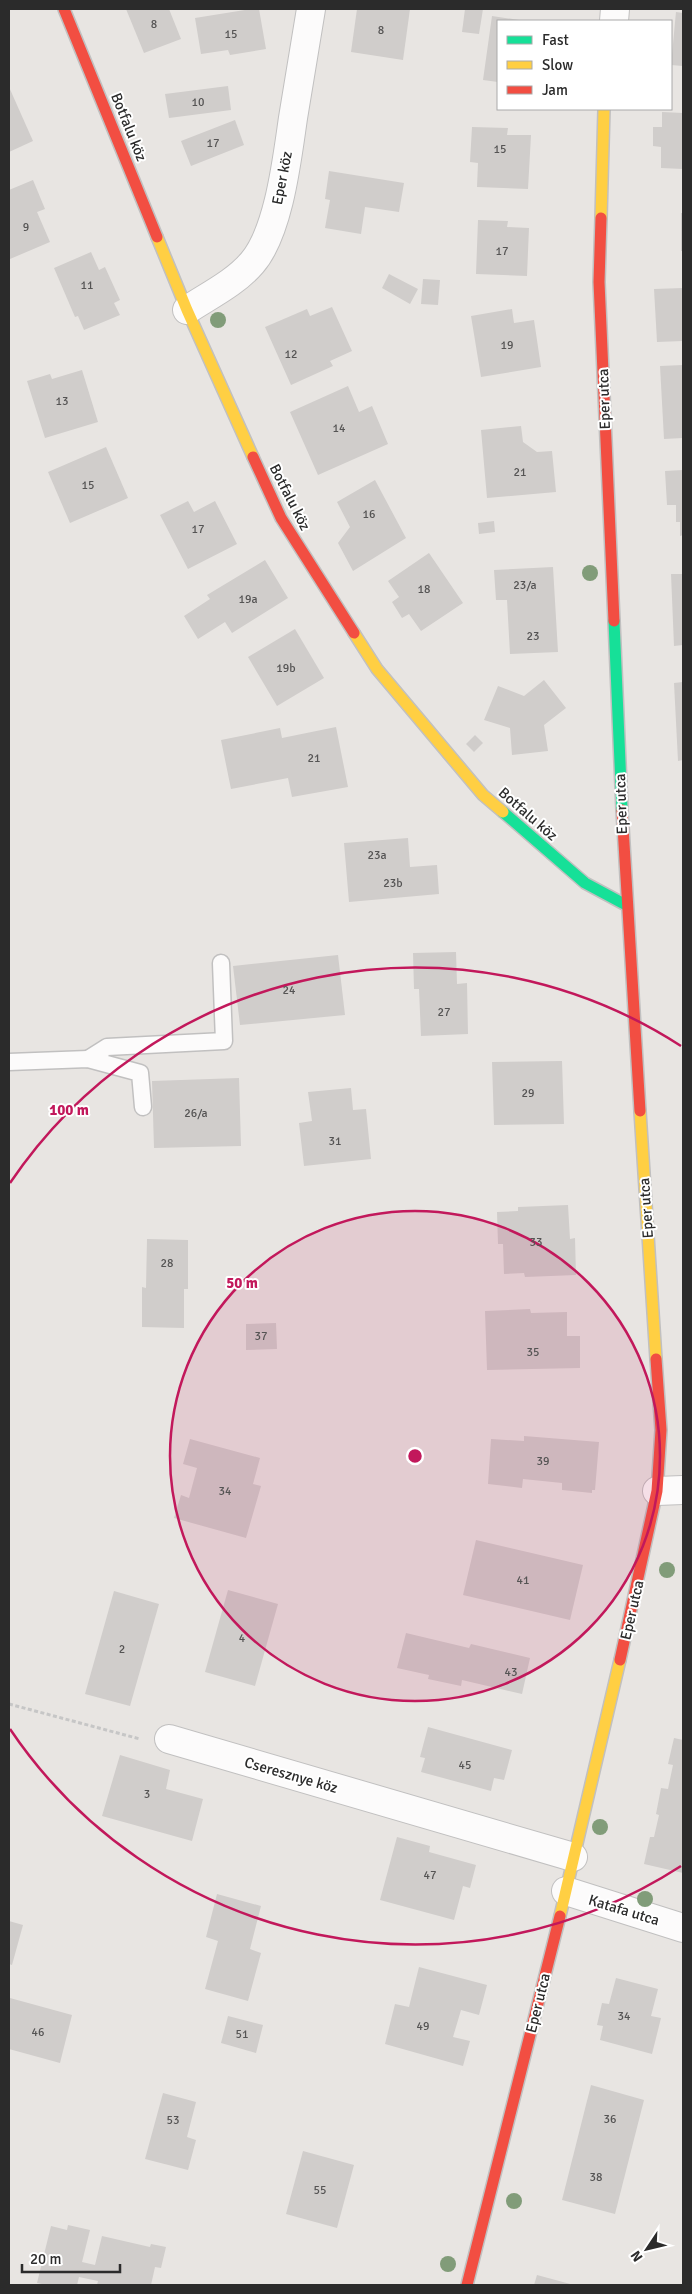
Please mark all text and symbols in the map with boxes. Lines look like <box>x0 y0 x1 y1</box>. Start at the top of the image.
house number: 8 <box>151 17 157 32</box>
legend <box>497 20 672 110</box>
house number: 8 <box>378 23 384 38</box>
house number: 15 <box>225 27 237 42</box>
text: Fast <box>542 31 569 49</box>
text: Slow <box>542 56 573 74</box>
text: Jam <box>542 81 568 99</box>
street label: Botfalu köz <box>107 90 151 164</box>
house number: 10 <box>192 95 204 110</box>
house number: 17 <box>207 136 219 151</box>
house number: 15 <box>494 142 506 157</box>
street label: Eper köz <box>268 149 296 206</box>
house number: 9 <box>23 220 29 235</box>
house number: 17 <box>496 244 508 259</box>
house number: 11 <box>81 278 93 293</box>
house number: 19 <box>501 338 513 353</box>
house number: 12 <box>285 347 297 362</box>
street label: Eper utca <box>594 368 614 430</box>
house number: 13 <box>56 394 68 409</box>
house number: 14 <box>333 421 346 436</box>
street label: Botfalu köz <box>266 461 315 533</box>
house number: 21 <box>514 465 526 480</box>
house number: 15 <box>82 478 94 493</box>
house number: 16 <box>363 507 375 522</box>
house number: 17 <box>192 522 204 537</box>
house number: 23/a <box>513 578 537 593</box>
house number: 18 <box>418 582 430 597</box>
house number: 19a <box>238 592 258 607</box>
house number: 23 <box>527 629 539 644</box>
house number: 19b <box>276 661 296 676</box>
house number: 21 <box>308 751 320 766</box>
street label: Eper utca <box>611 773 631 835</box>
street label: Botfalu köz <box>495 784 561 845</box>
house number: 23a <box>367 848 387 863</box>
house number: 23b <box>383 876 403 891</box>
house number: 24 <box>283 983 296 998</box>
house number: 27 <box>438 1005 450 1020</box>
house number: 29 <box>522 1086 534 1101</box>
text: 100 m <box>49 1101 89 1119</box>
house number: 26/a <box>184 1106 208 1121</box>
house number: 31 <box>329 1134 341 1149</box>
street label: Eper utca <box>635 1177 657 1239</box>
house number: 33 <box>530 1235 542 1250</box>
house number: 28 <box>161 1256 173 1271</box>
text: 50 m <box>226 1274 258 1292</box>
house number: 37 <box>255 1329 267 1344</box>
house number: 35 <box>527 1345 539 1360</box>
centre of rings <box>406 1447 424 1465</box>
house number: 39 <box>537 1454 549 1469</box>
house number: 34 <box>219 1484 232 1499</box>
house number: 41 <box>517 1573 529 1588</box>
street label: Eper utca <box>616 1578 648 1642</box>
house number: 4 <box>239 1631 246 1646</box>
house number: 2 <box>119 1642 125 1657</box>
house number: 43 <box>505 1665 517 1680</box>
street label: Cseresznye köz <box>242 1753 340 1797</box>
house number: 45 <box>459 1758 471 1773</box>
house number: 3 <box>144 1787 150 1802</box>
house number: 47 <box>424 1868 436 1883</box>
street label: Katafa utca <box>586 1891 662 1929</box>
street label: Eper utca <box>522 1971 554 2035</box>
house number: 34 <box>618 2009 631 2024</box>
house number: 49 <box>417 2019 429 2034</box>
house number: 46 <box>32 2025 44 2040</box>
house number: 51 <box>236 2027 248 2042</box>
house number: 36 <box>604 2112 616 2127</box>
house number: 53 <box>167 2113 179 2128</box>
house number: 38 <box>590 2170 602 2185</box>
house number: 55 <box>314 2183 326 2198</box>
north arrow <box>622 2224 672 2274</box>
scale bar <box>22 2242 120 2274</box>
text: N <box>627 2247 647 2265</box>
text: 20 m <box>30 2250 61 2268</box>

